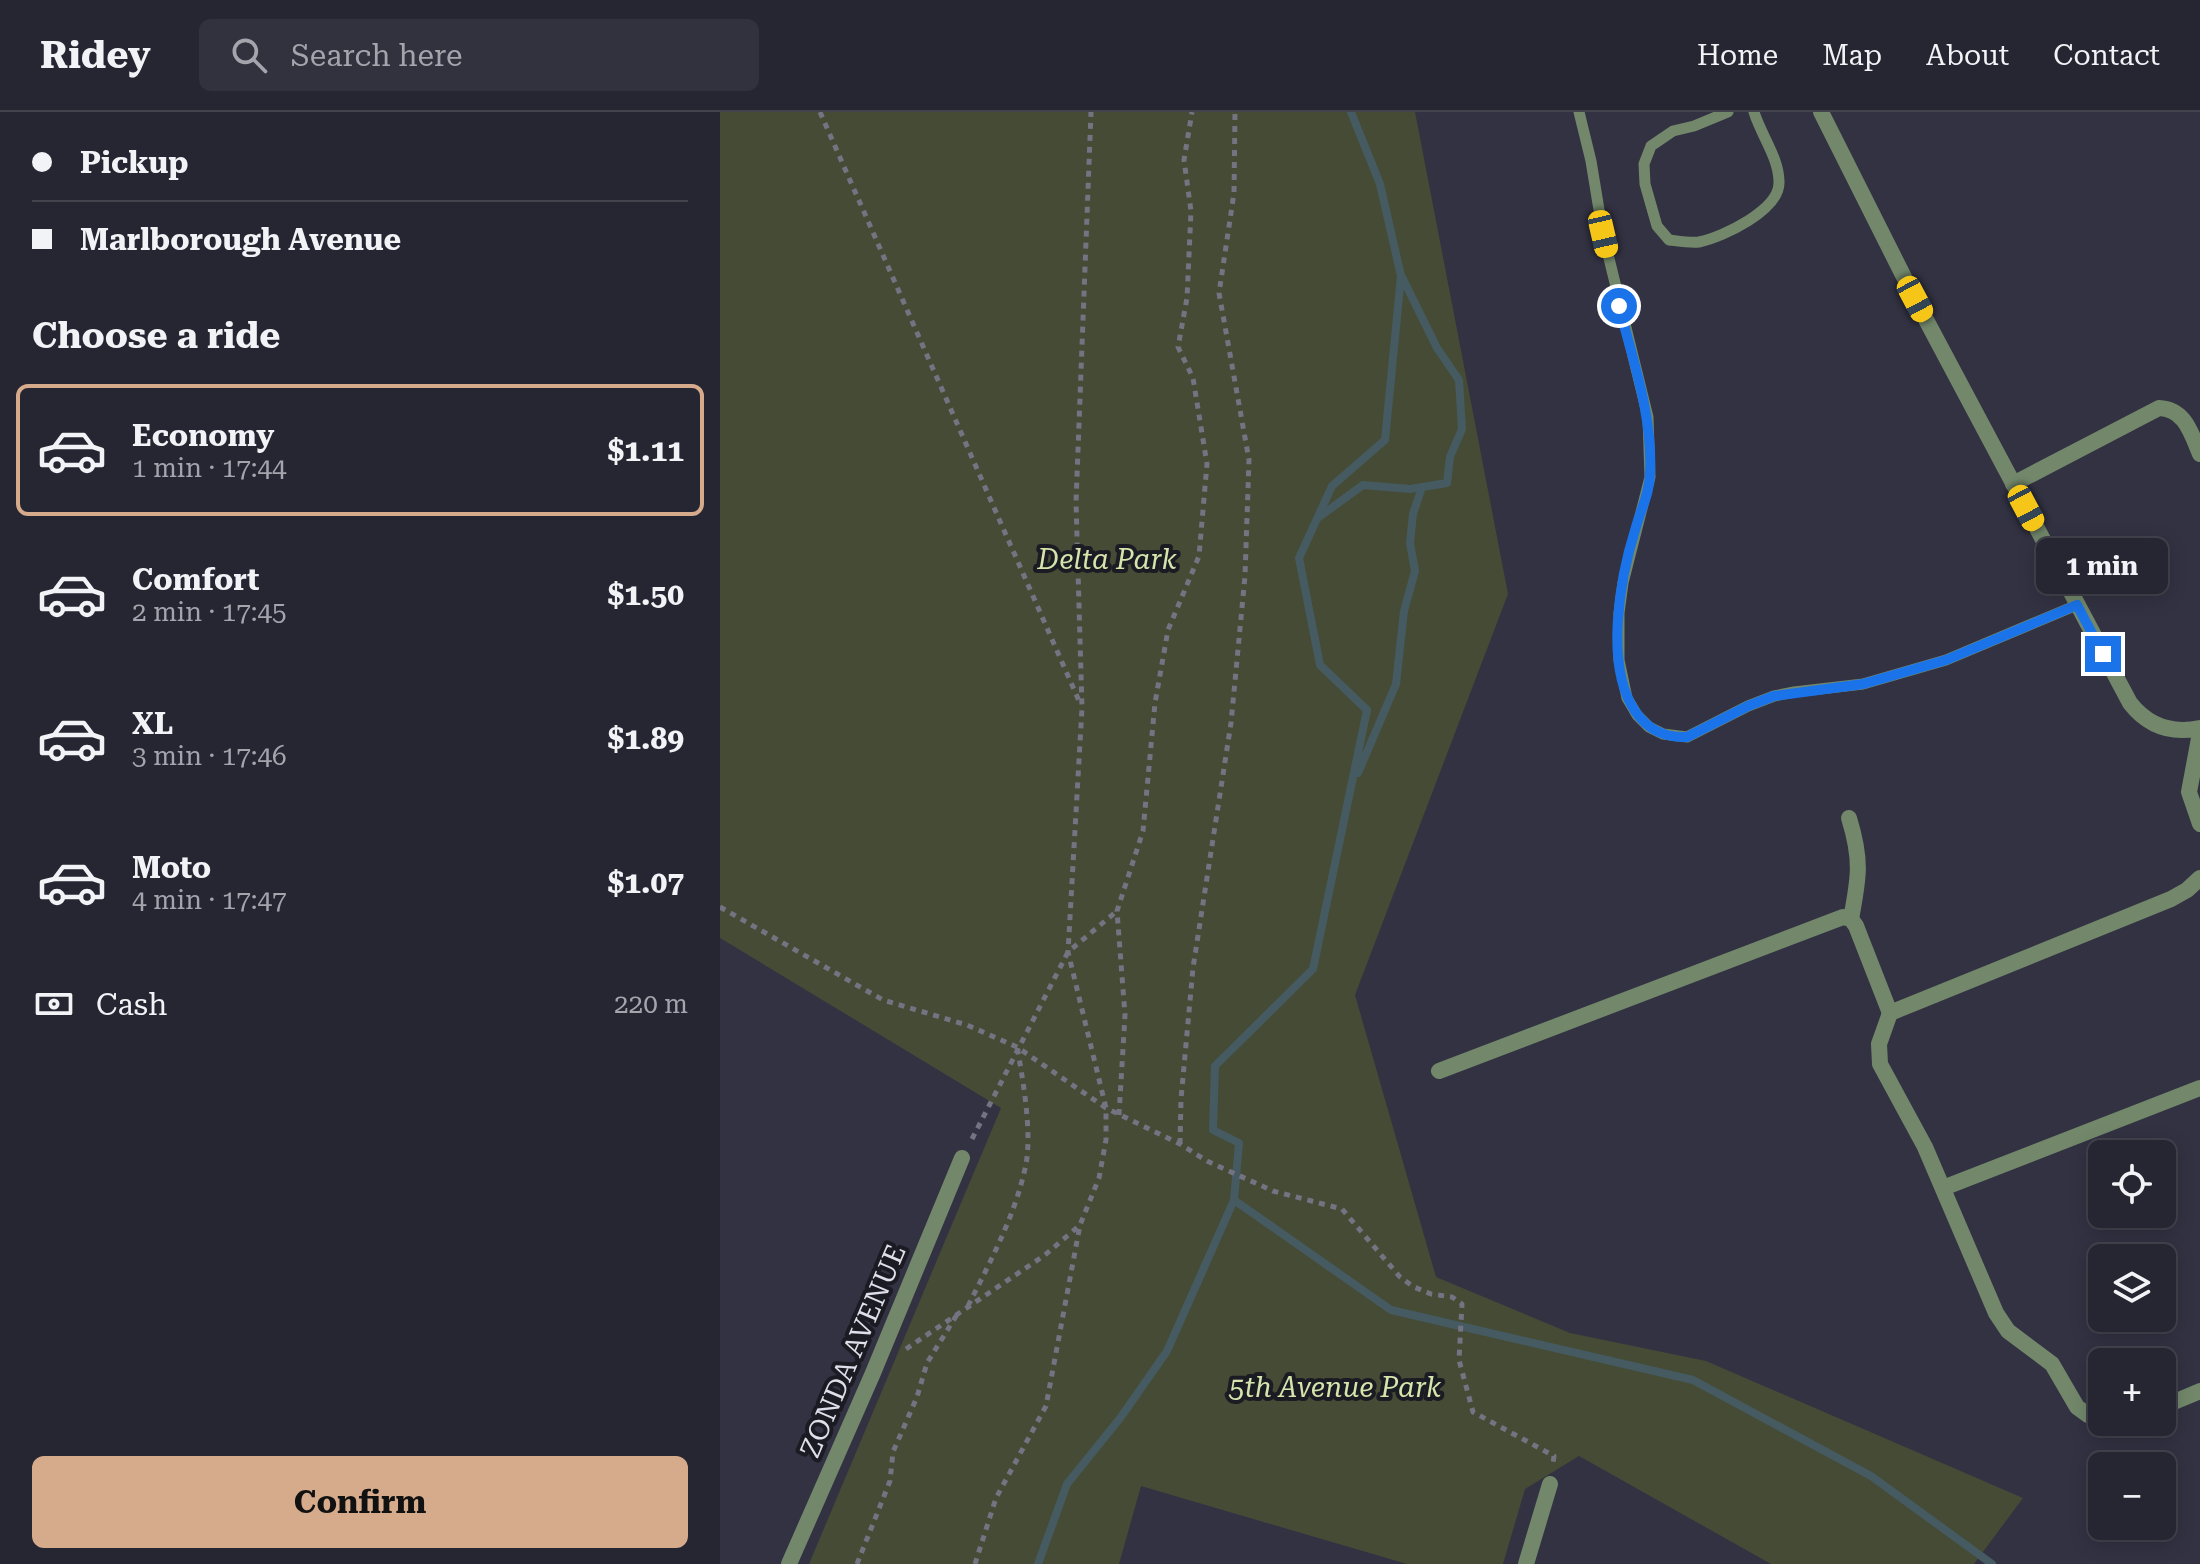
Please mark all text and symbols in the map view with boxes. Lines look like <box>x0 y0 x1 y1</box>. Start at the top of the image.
search box <box>199 19 759 91</box>
text: Ridey <box>40 33 151 77</box>
icon: search <box>227 33 271 77</box>
text: Search here <box>291 38 463 73</box>
text: Home <box>1697 39 1778 72</box>
text: Map <box>1822 39 1882 72</box>
text: About <box>1926 39 2009 72</box>
text: Contact <box>2053 39 2160 72</box>
text: Pickup <box>80 145 188 180</box>
car <box>1586 208 1620 260</box>
text: Marlborough Avenue <box>80 222 401 257</box>
car <box>1893 272 1937 326</box>
route start <box>1601 288 1637 324</box>
text: Choose a ride <box>32 315 280 357</box>
icon: car <box>36 414 108 486</box>
text: Economy <box>132 418 274 453</box>
text: $1.11 <box>607 433 684 468</box>
text: 1 min · 17:44 <box>132 453 287 483</box>
car <box>2004 481 2048 535</box>
callout: 1 min <box>2037 538 2169 594</box>
park label: Delta Park <box>1036 543 1177 576</box>
text: 1 min <box>2066 551 2138 581</box>
icon: car <box>36 558 108 630</box>
text: Comfort <box>132 562 259 597</box>
text: $1.50 <box>607 577 684 612</box>
text: 2 min · 17:45 <box>132 597 287 627</box>
route end <box>2085 636 2121 672</box>
icon: car <box>36 702 108 774</box>
text: XL <box>132 706 173 741</box>
text: $1.89 <box>607 721 684 756</box>
text: 3 min · 17:46 <box>132 741 287 771</box>
icon: car <box>36 846 108 918</box>
text: Moto <box>132 850 211 885</box>
text: $1.07 <box>607 865 684 900</box>
text: 4 min · 17:47 <box>132 885 287 915</box>
icon: cash <box>32 982 76 1026</box>
text: Cash <box>96 987 167 1022</box>
text: 220 m <box>614 989 688 1019</box>
map controls <box>2088 1140 2176 1540</box>
button: locate <box>2088 1140 2176 1228</box>
street label: ZONDA AVENUE <box>793 1240 913 1462</box>
button: layers <box>2088 1244 2176 1332</box>
button: + <box>2088 1348 2176 1436</box>
park label: 5th Avenue Park <box>1228 1371 1442 1404</box>
button: − <box>2088 1452 2176 1540</box>
button: Confirm <box>32 1456 688 1548</box>

